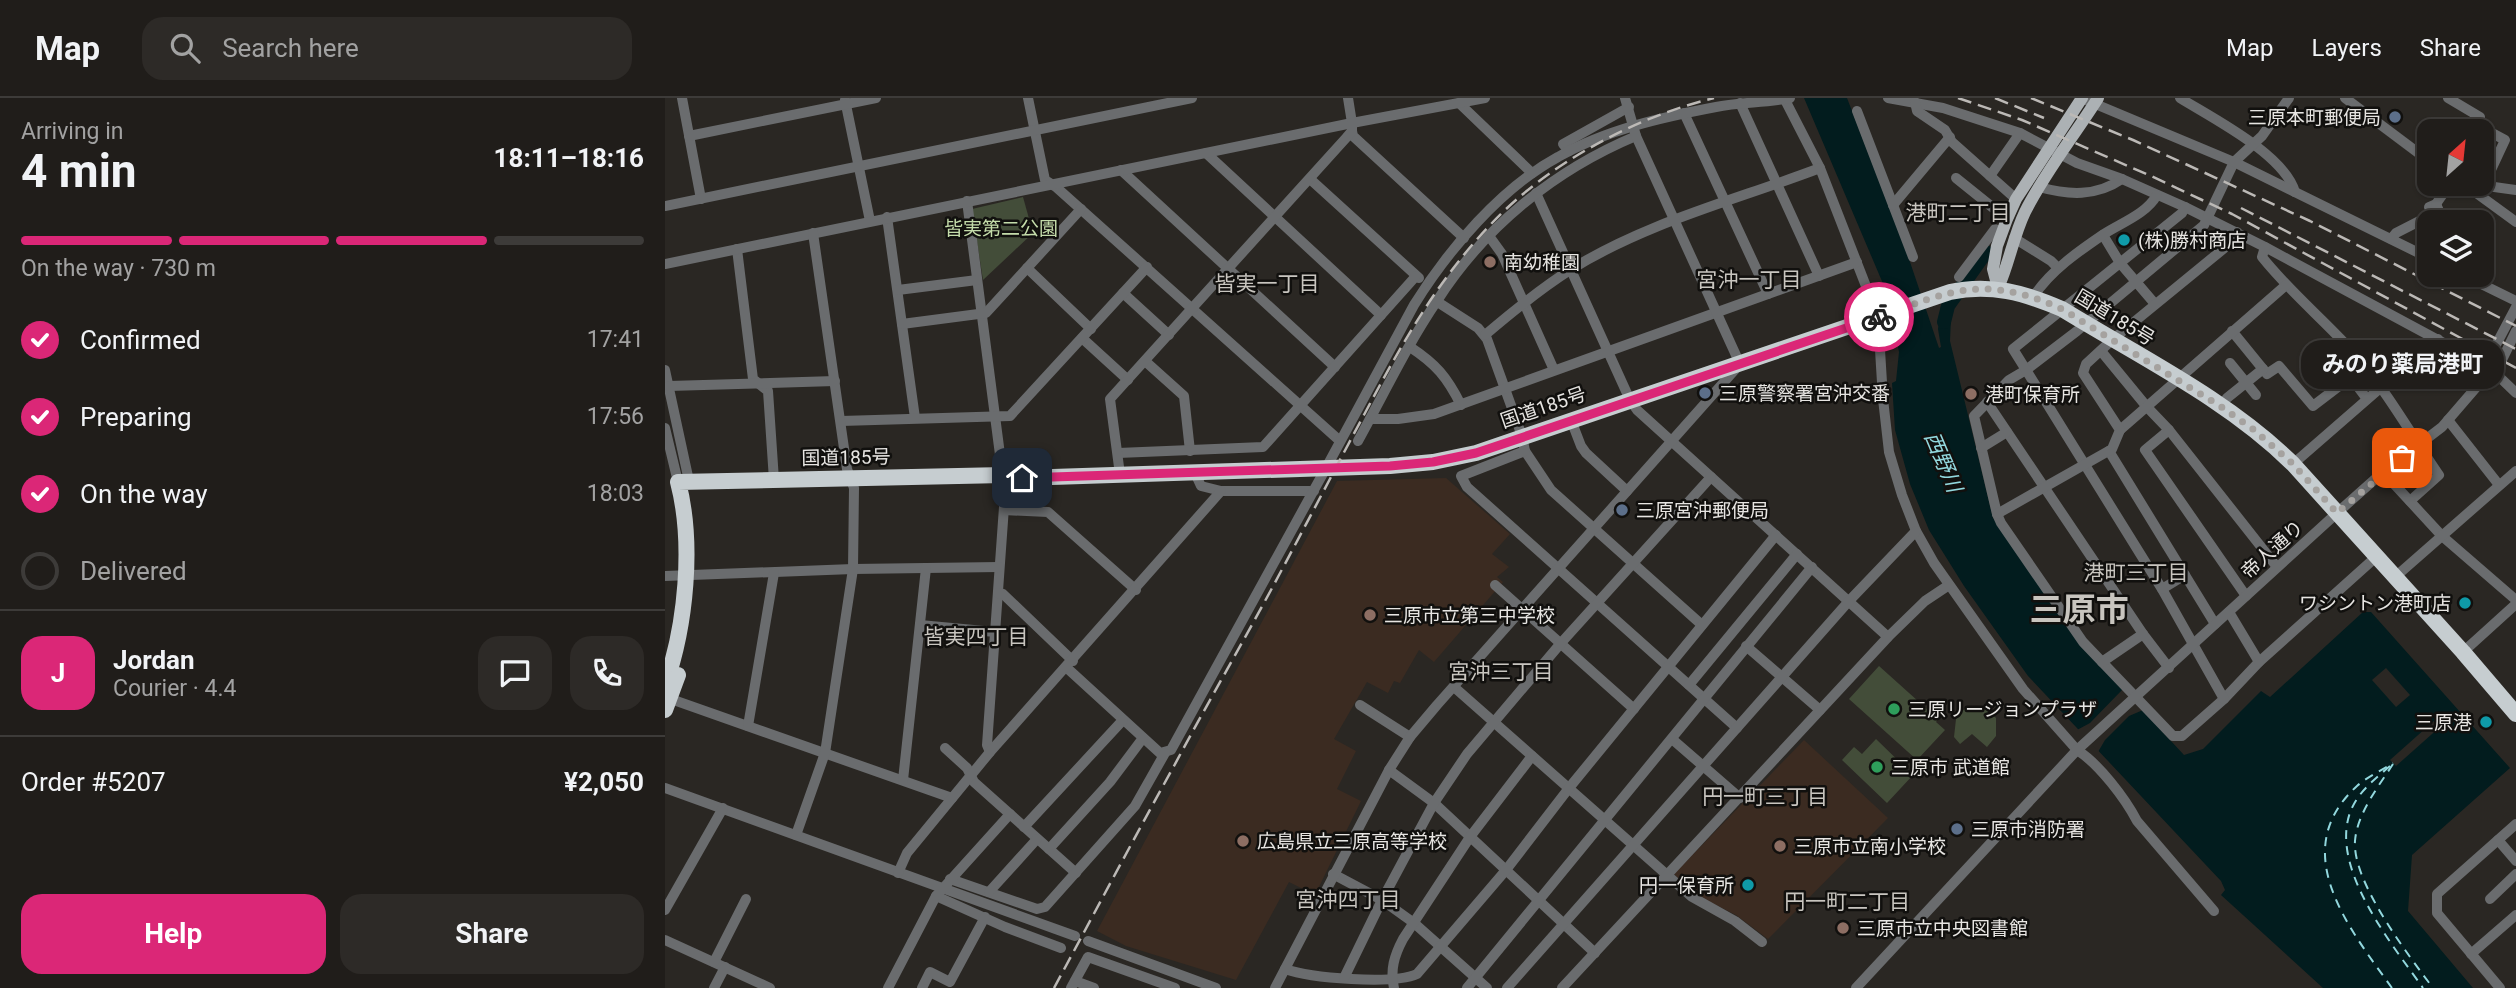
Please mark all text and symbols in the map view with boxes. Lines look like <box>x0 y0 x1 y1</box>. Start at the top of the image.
search box <box>142 17 632 80</box>
text: Map <box>35 29 100 68</box>
icon: search <box>166 29 204 67</box>
text: Search here <box>222 33 359 63</box>
text: Map <box>2226 34 2274 62</box>
text: Layers <box>2312 34 2382 62</box>
text: Share <box>2420 34 2481 62</box>
place label: 三原本町郵便局 <box>2248 106 2381 129</box>
marker: 三原本町郵便局 <box>2387 109 2403 125</box>
text: Arriving in <box>21 118 124 145</box>
north arrow <box>2417 119 2494 196</box>
map controls <box>2417 119 2494 287</box>
text: 18:11–18:16 <box>494 143 644 173</box>
text: 4 min <box>21 144 137 198</box>
district label: 港町二丁目 <box>1906 201 2011 225</box>
button: layers <box>2417 210 2494 287</box>
park label: 皆実第二公園 <box>944 217 1058 240</box>
place label: (株)勝村商店 <box>2138 229 2246 252</box>
marker: (株)勝村商店 <box>2116 232 2132 248</box>
place label: 南幼稚園 <box>1504 251 1580 274</box>
marker: 南幼稚園 <box>1482 254 1498 270</box>
text: On the way · 730 m <box>21 255 216 282</box>
district label: 宮沖一丁目 <box>1697 268 1802 292</box>
district label: 皆実一丁目 <box>1215 272 1320 296</box>
courier <box>1844 282 1914 352</box>
street label: 国道185号 <box>2071 285 2159 350</box>
icon: bike <box>1860 298 1898 336</box>
icon: check <box>21 321 59 359</box>
text: Confirmed <box>80 325 201 355</box>
text: 17:41 <box>587 326 644 353</box>
callout: みのり薬局港町 <box>2301 339 2503 388</box>
text: みのり薬局港町 <box>2322 351 2483 378</box>
street label: 国道185号 <box>1497 382 1589 433</box>
place label: 三原警察署宮沖交番 <box>1719 382 1890 405</box>
place label: 港町保育所 <box>1985 383 2080 406</box>
marker: 三原警察署宮沖交番 <box>1697 385 1713 401</box>
marker: 港町保育所 <box>1963 386 1979 402</box>
icon: check <box>21 398 59 436</box>
text: Preparing <box>80 402 192 432</box>
text: 17:56 <box>587 403 644 430</box>
water label: 西野川 <box>1920 428 1967 498</box>
pin <box>2372 428 2432 488</box>
icon: bag <box>2383 439 2421 477</box>
street label: 国道185号 <box>801 445 891 470</box>
pin <box>992 448 1052 508</box>
icon: home <box>1003 459 1041 497</box>
icon: check <box>21 475 59 513</box>
text: On the way <box>80 479 208 509</box>
text: 18:03 <box>587 480 644 507</box>
place label: 三原宮沖郵便局 <box>1636 499 1769 522</box>
marker: 三原宮沖郵便局 <box>1614 502 1630 518</box>
street label: 帝人通り <box>2236 515 2308 583</box>
text: Delivered <box>80 556 187 586</box>
district label: 港町三丁目 <box>2084 561 2189 585</box>
district label: 三原市 <box>2030 590 2129 629</box>
place label: ワシントン港町店 <box>2299 592 2451 615</box>
marker: ワシントン港町店 <box>2457 595 2473 611</box>
place label: 三原市立第三中学校 <box>1384 604 1555 627</box>
marker: 三原市立第三中学校 <box>1362 607 1378 623</box>
district label: 皆実四丁目 <box>924 625 1029 649</box>
button: chat <box>478 636 552 710</box>
button: phone <box>570 636 644 710</box>
text: Jordan <box>113 645 195 675</box>
text: J <box>51 658 65 688</box>
district label: 宮沖三丁目 <box>1449 660 1554 684</box>
text: Courier · 4.4 <box>113 675 236 702</box>
place label: 三原リージョンプラザ <box>1908 698 2097 721</box>
marker: 三原リージョンプラザ <box>1886 701 1902 717</box>
place label: 三原港 <box>2415 711 2472 734</box>
marker: 三原港 <box>2478 714 2494 730</box>
place label: 三原市 武道館 <box>1891 756 2010 779</box>
marker: 三原市 武道館 <box>1869 759 1885 775</box>
text: Order #5207 <box>21 767 166 797</box>
text: ¥2,050 <box>564 767 644 797</box>
district label: 円一町三丁目 <box>1702 785 1828 809</box>
place label: 三原市消防署 <box>1971 818 2085 841</box>
marker: 三原市消防署 <box>1949 821 1965 837</box>
place label: 広島県立三原高等学校 <box>1257 830 1447 853</box>
marker: 広島県立三原高等学校 <box>1235 833 1251 849</box>
place label: 三原市立南小学校 <box>1794 835 1946 858</box>
marker: 三原市立南小学校 <box>1772 838 1788 854</box>
place label: 円一保育所 <box>1639 874 1734 897</box>
marker: 円一保育所 <box>1740 877 1756 893</box>
district label: 宮沖四丁目 <box>1296 888 1401 912</box>
district label: 円一町二丁目 <box>1784 890 1910 914</box>
button: Help <box>21 894 326 974</box>
button: Share <box>340 894 644 974</box>
place label: 三原市立中央図書館 <box>1857 917 2028 940</box>
marker: 三原市立中央図書館 <box>1835 920 1851 936</box>

